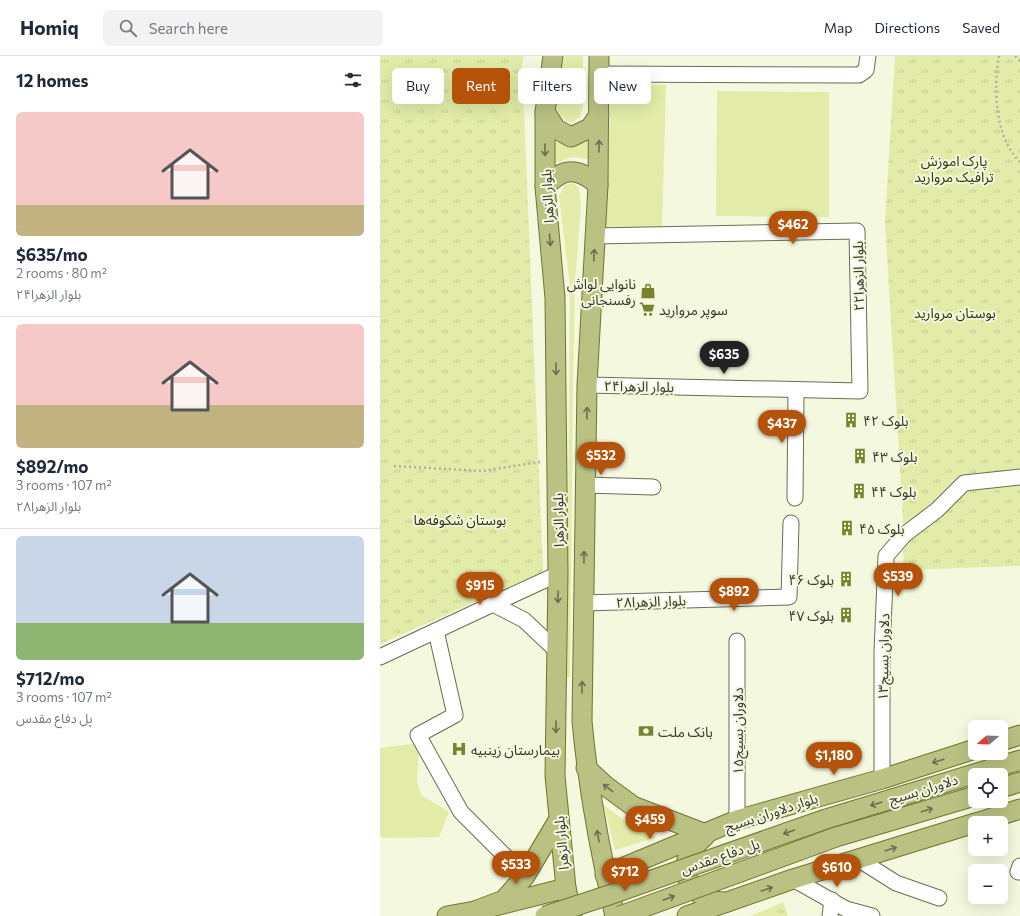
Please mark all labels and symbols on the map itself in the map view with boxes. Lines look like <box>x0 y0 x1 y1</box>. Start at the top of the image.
one-way arrow <box>595 140 602 153</box>
one-way arrow <box>541 143 549 156</box>
park label: پارک اموزش ترافیک مروارید <box>914 152 994 186</box>
street label: بلوار الزهرا <box>537 168 558 224</box>
pin: $462 <box>769 211 817 245</box>
one-way arrow <box>546 233 553 246</box>
street label: بلوار الزهرا۲۲ <box>849 240 868 311</box>
one-way arrow <box>590 249 597 262</box>
place label: نانوایی لواش رفسنجانی <box>567 275 636 309</box>
shop icon: نانوایی لواش رفسنجانی <box>639 282 657 300</box>
supermarket icon: سوپر مروارید <box>638 300 656 318</box>
place label: سوپر مروارید <box>659 301 728 320</box>
park label: بوستان مروارید <box>914 304 996 322</box>
pin: $635 <box>700 341 748 375</box>
one-way arrow <box>552 362 560 375</box>
street label: بلوار الزهرا۲۴ <box>604 377 675 396</box>
one-way arrow <box>583 407 590 420</box>
pin: $437 <box>758 410 806 444</box>
building icon: بلوک ۴۲ <box>842 411 860 429</box>
place label: بلوک ۴۲ <box>863 412 909 430</box>
pin: $532 <box>577 442 625 476</box>
building icon: بلوک ۴۳ <box>851 447 869 465</box>
place label: بلوک ۴۳ <box>872 448 918 466</box>
building icon: بلوک ۴۴ <box>850 482 868 500</box>
place label: بلوک ۴۴ <box>871 483 917 501</box>
street label: بلوار الزهرا <box>549 492 568 547</box>
park label: بوستان شکوفه‌ها <box>414 511 507 529</box>
building icon: بلوک ۴۵ <box>838 519 856 537</box>
place label: بلوک ۴۵ <box>859 520 905 538</box>
one-way arrow <box>580 551 588 564</box>
pin: $539 <box>874 563 922 597</box>
building icon: بلوک ۴۶ <box>837 570 855 588</box>
place label: بلوک ۴۶ <box>788 571 834 589</box>
pin: $915 <box>456 572 504 606</box>
pin: $892 <box>710 578 758 612</box>
one-way arrow <box>554 590 562 603</box>
street label: بلوار الزهرا۲۸ <box>616 591 687 612</box>
building icon: بلوک ۴۷ <box>837 606 855 624</box>
place label: بلوک ۴۷ <box>788 607 834 625</box>
street label: دلاوران بسیج۱۳ <box>874 613 895 701</box>
one-way arrow <box>578 681 586 694</box>
street label: دلاوران بسیج۱۵ <box>729 687 749 775</box>
one-way arrow <box>552 720 559 733</box>
north arrow <box>968 720 1008 760</box>
bank icon: بانک ملت <box>637 722 655 740</box>
place label: بانک ملت <box>658 723 713 740</box>
hospital icon: بیمارستان زینبیه <box>450 740 468 758</box>
place label: بیمارستان زینبیه <box>471 741 560 759</box>
pin: $1,180 <box>801 742 867 776</box>
one-way arrow <box>931 758 944 765</box>
street label: دلاوران بسیج <box>886 770 961 810</box>
one-way arrow <box>603 783 614 792</box>
street label: بلوار دلاوران بسیج <box>722 789 821 838</box>
one-way arrow <box>869 801 882 808</box>
pin: $459 <box>626 806 674 840</box>
one-way arrow <box>920 806 933 813</box>
street label: بلوار الزهرا <box>550 815 573 871</box>
one-way arrow <box>784 828 796 836</box>
one-way arrow <box>594 830 602 843</box>
street label: پل دفاع مقدس <box>678 835 763 880</box>
one-way arrow <box>884 845 897 852</box>
pin: $533 <box>492 851 540 885</box>
pin: $610 <box>813 854 861 888</box>
pin: $712 <box>601 858 649 892</box>
one-way arrow <box>761 884 773 892</box>
one-way arrow <box>663 894 676 901</box>

